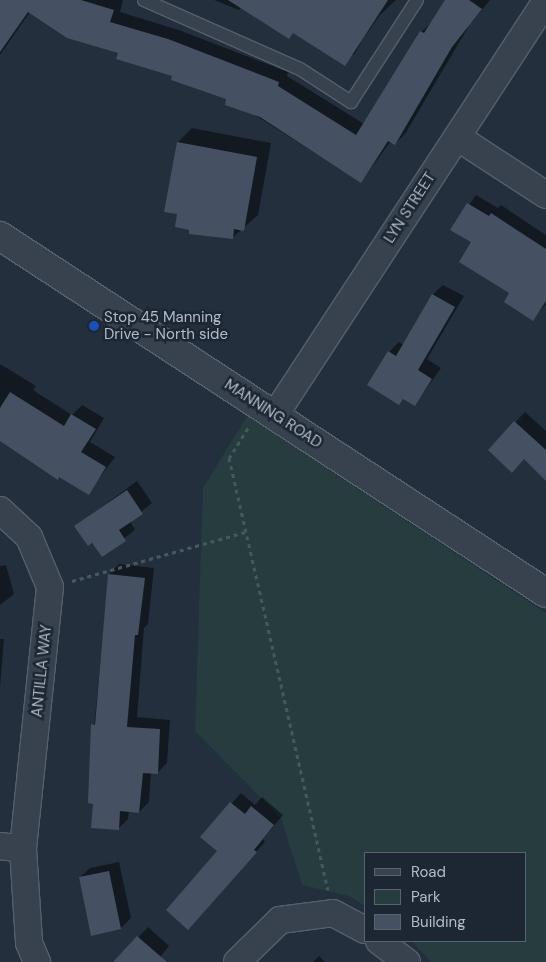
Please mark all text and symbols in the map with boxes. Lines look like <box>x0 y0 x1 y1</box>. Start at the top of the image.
street label: LYN STREET <box>381 169 439 247</box>
place label: Stop 45 Manning Drive - North side <box>104 308 228 343</box>
marker: Stop 45 Manning Drive - North side <box>88 320 100 332</box>
street label: MANNING ROAD <box>221 376 325 452</box>
street label: ANTILLA WAY <box>28 624 56 718</box>
legend <box>364 852 526 942</box>
text: Road <box>411 862 446 882</box>
text: Park <box>411 887 441 907</box>
text: Building <box>411 912 466 932</box>

